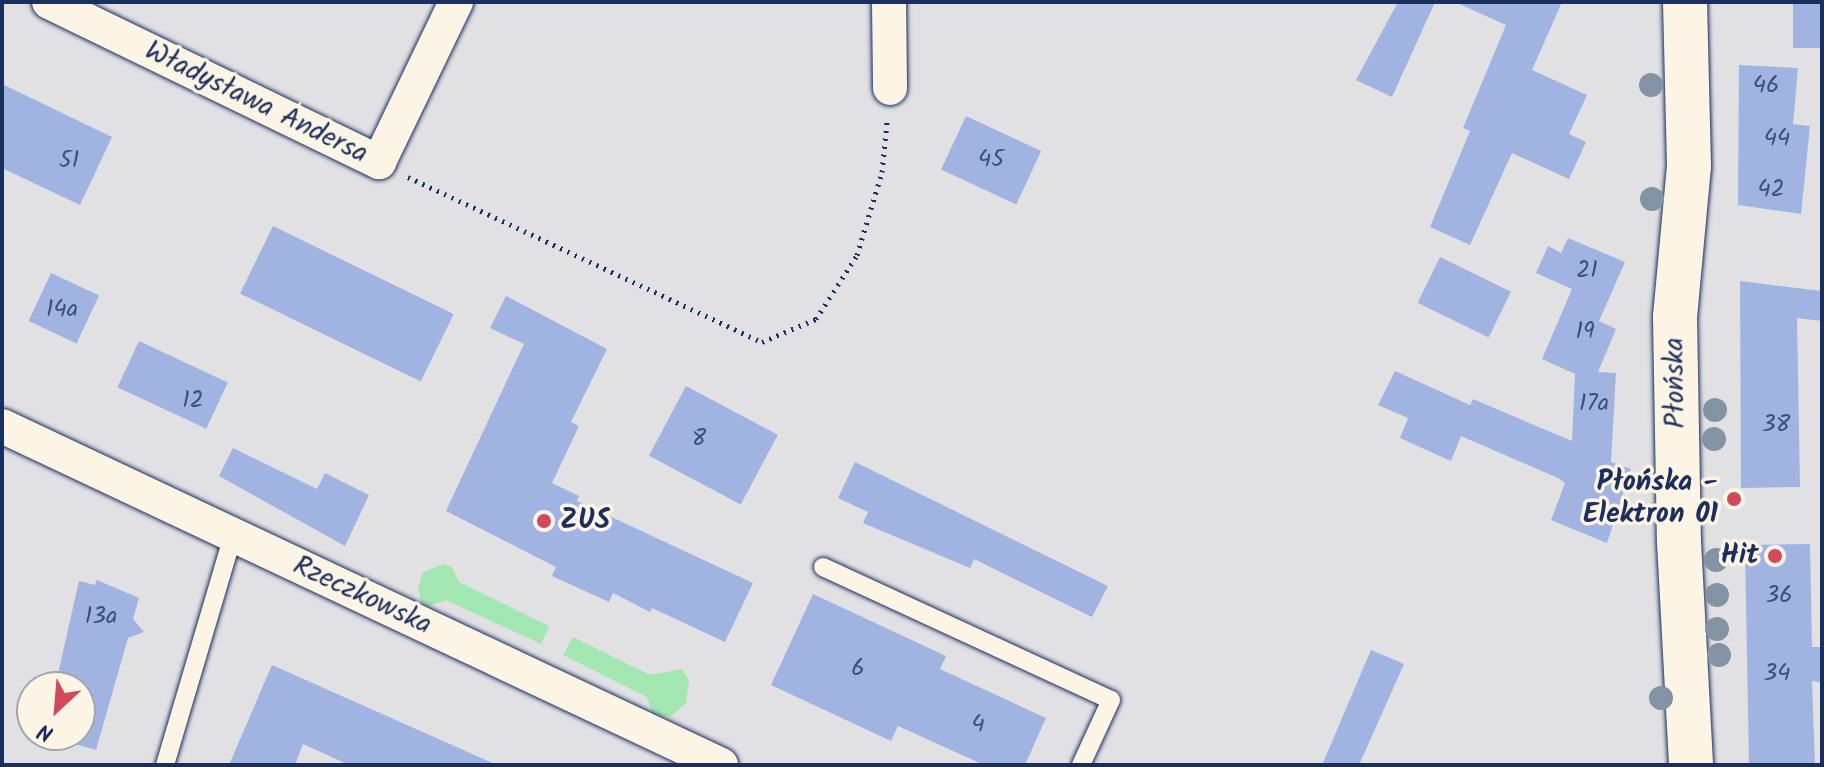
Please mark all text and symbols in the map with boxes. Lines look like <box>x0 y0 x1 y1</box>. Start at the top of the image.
street label: Władysława Andersa <box>139 35 373 171</box>
house number: 46 <box>1753 72 1779 100</box>
house number: 44 <box>1764 125 1790 153</box>
house number: 45 <box>978 146 1004 174</box>
house number: 51 <box>59 147 79 175</box>
house number: 42 <box>1757 176 1785 204</box>
house number: 21 <box>1576 257 1598 285</box>
house number: 14a <box>46 296 78 324</box>
house number: 19 <box>1575 318 1595 346</box>
street label: Płońska <box>1658 337 1694 429</box>
house number: 12 <box>182 387 204 415</box>
house number: 17a <box>1579 390 1609 418</box>
house number: 38 <box>1762 411 1790 439</box>
house number: 8 <box>692 425 706 453</box>
place label: Płońska - Elektron 01 <box>1583 466 1718 532</box>
marker: Płońska - Elektron 01 <box>1725 490 1743 508</box>
place label: ZUS <box>560 504 610 538</box>
marker: ZUS <box>535 512 553 530</box>
place label: Hit <box>1721 539 1759 573</box>
marker: Hit <box>1766 547 1784 565</box>
street label: Rzeczkowska <box>287 549 437 643</box>
house number: 36 <box>1765 582 1793 610</box>
house number: 13a <box>85 603 117 631</box>
house number: 6 <box>851 655 865 683</box>
house number: 34 <box>1764 660 1790 688</box>
north arrow <box>16 671 96 751</box>
house number: 4 <box>971 711 985 739</box>
text: N <box>32 712 60 750</box>

